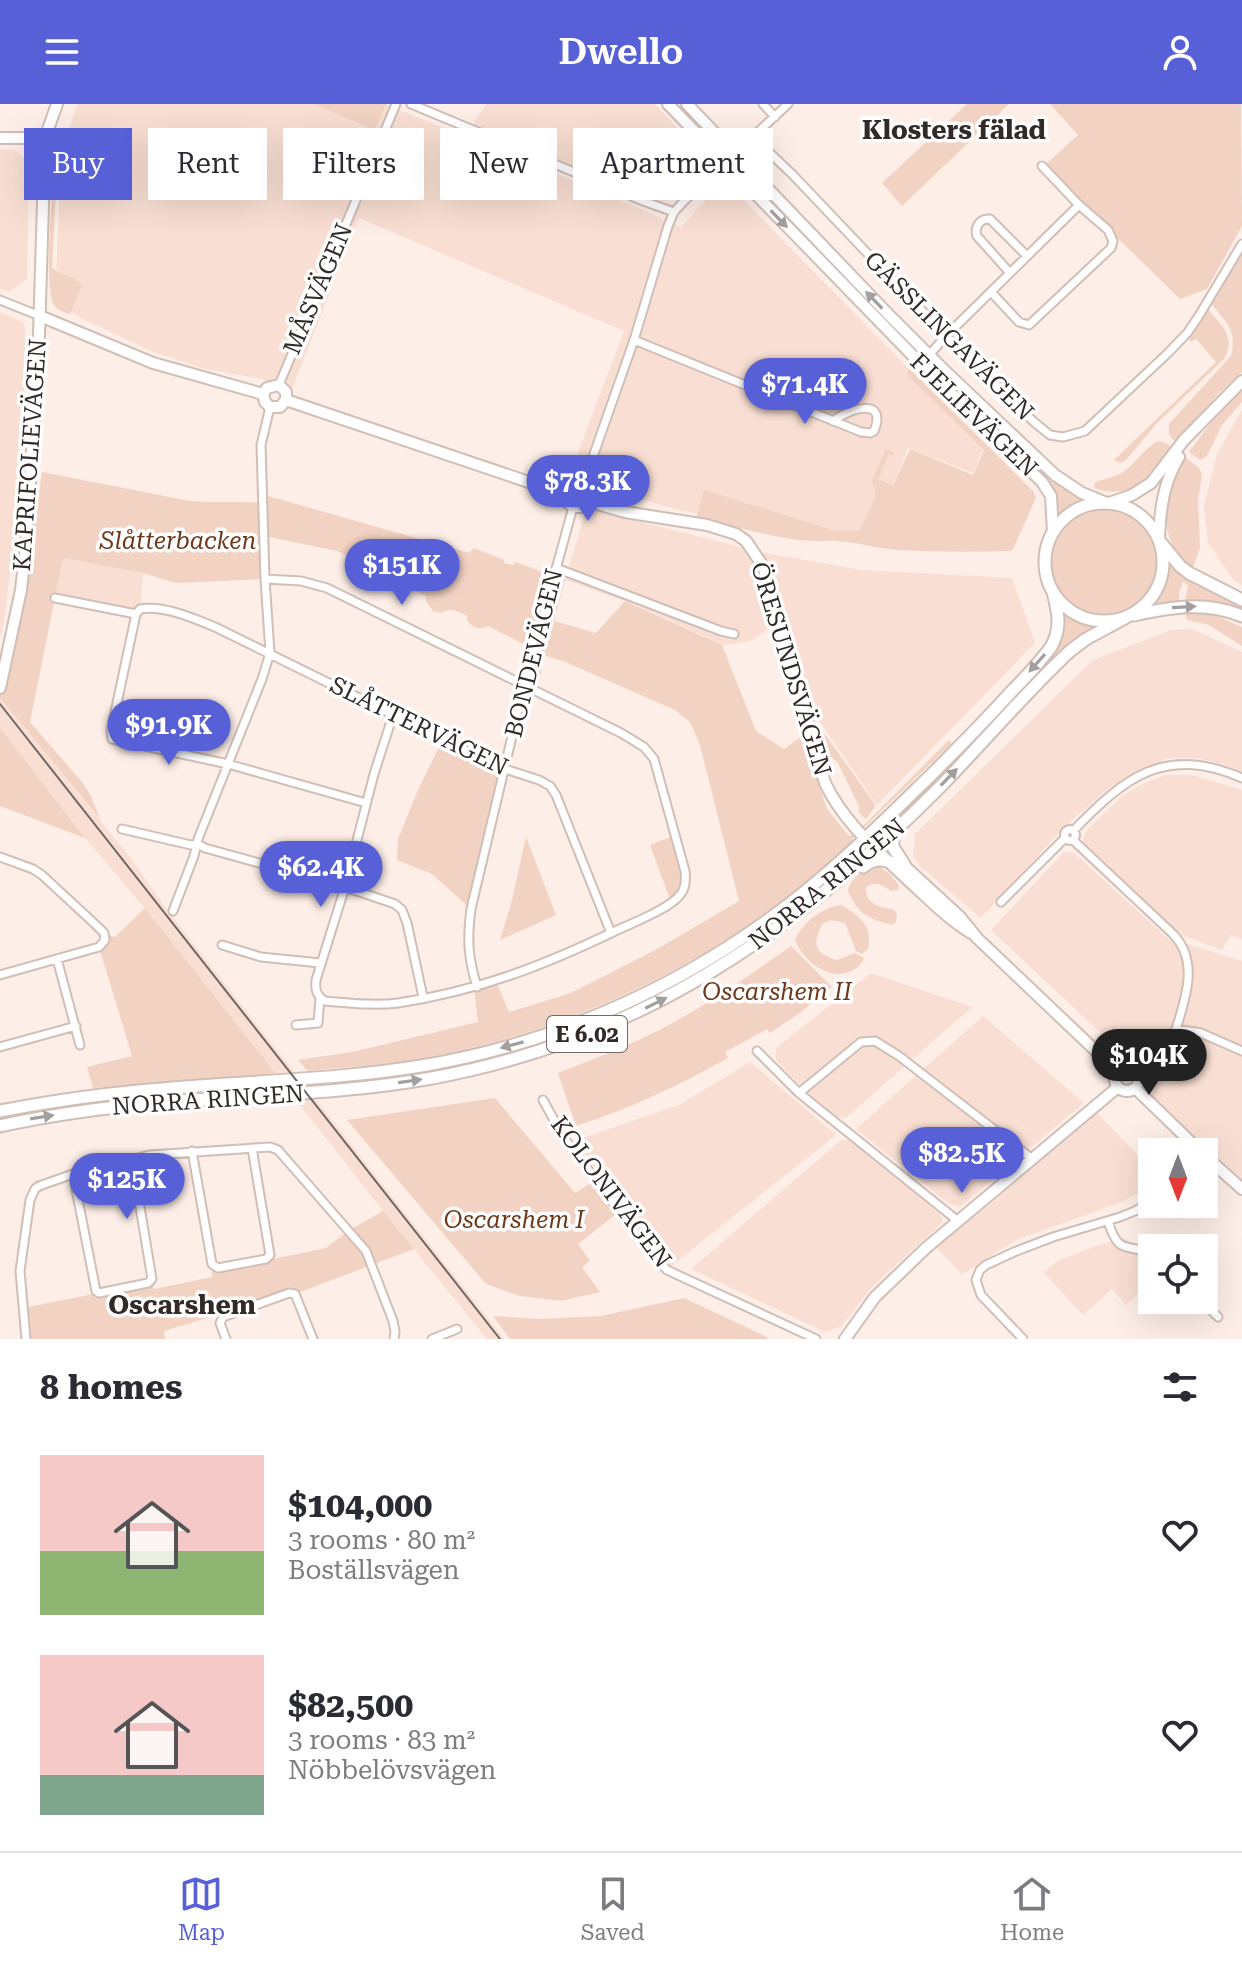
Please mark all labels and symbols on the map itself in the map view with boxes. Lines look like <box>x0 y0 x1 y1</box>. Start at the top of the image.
district label: Klosters fälad <box>862 115 1046 145</box>
one-way arrow <box>769 209 788 228</box>
street label: MÅSVÄGEN <box>276 218 358 359</box>
street label: GÄSSLINGAVÄGEN <box>859 245 1040 426</box>
one-way arrow <box>866 291 884 310</box>
street label: KAPRIFOLIEVÄGEN <box>7 338 52 572</box>
street label: FJELIEVÄGEN <box>905 347 1044 483</box>
pin: $71.4K <box>740 358 870 426</box>
pin: $78.3K <box>523 455 653 523</box>
park label: Slåtterbacken <box>99 527 256 555</box>
pin: $151K <box>346 539 458 607</box>
street label: ÖRESUNDSVÄGEN <box>745 558 838 779</box>
street label: BONDEVÄGEN <box>499 565 568 740</box>
one-way arrow <box>1172 600 1197 613</box>
one-way arrow <box>1029 654 1047 673</box>
street label: SLÅTTERVÄGEN <box>325 669 514 781</box>
pin: $91.9K <box>104 699 234 767</box>
one-way arrow <box>939 768 958 787</box>
street label: NORRA RINGEN <box>743 812 911 956</box>
pin: $62.4K <box>256 841 386 909</box>
park label: Oscarshem II <box>702 978 853 1006</box>
one-way arrow <box>645 996 668 1010</box>
road number: E 6.02 <box>547 1016 627 1052</box>
pin: $104K <box>1093 1029 1205 1097</box>
one-way arrow <box>499 1040 524 1052</box>
one-way arrow <box>398 1074 423 1087</box>
street label: NORRA RINGEN <box>111 1079 305 1121</box>
street label: KOLONIVÄGEN <box>545 1110 678 1273</box>
one-way arrow <box>30 1111 55 1123</box>
pin: $82.5K <box>897 1127 1027 1195</box>
north arrow <box>1138 1138 1218 1218</box>
pin: $125K <box>71 1153 183 1221</box>
park label: Oscarshem I <box>444 1206 585 1234</box>
district label: Oscarshem <box>108 1290 256 1320</box>

